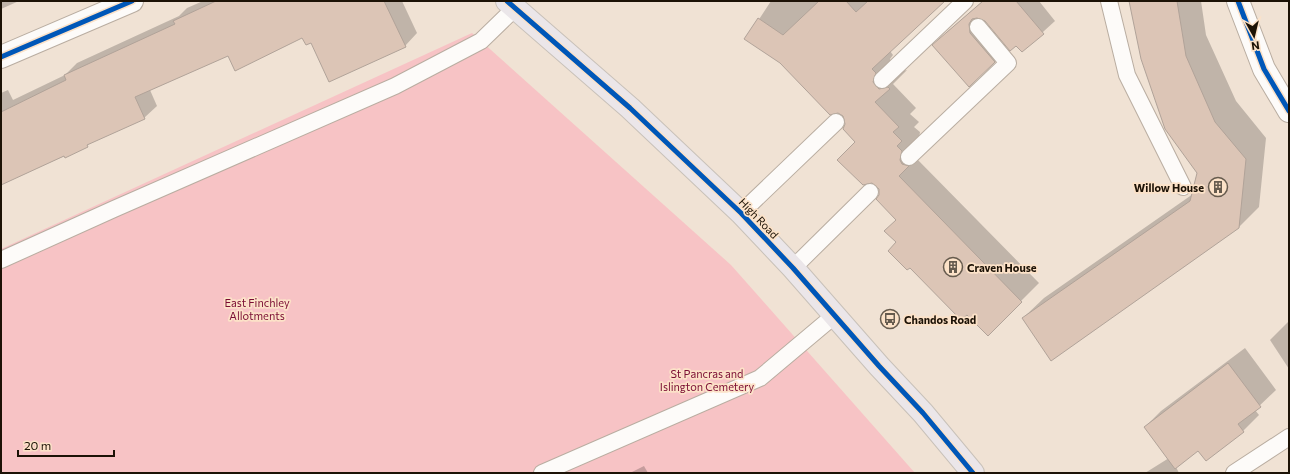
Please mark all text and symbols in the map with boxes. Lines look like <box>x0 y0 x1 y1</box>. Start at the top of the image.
north arrow <box>1234 16 1274 56</box>
text: N <box>1250 39 1260 53</box>
building icon: Willow House <box>1207 176 1229 198</box>
place label: Willow House <box>1134 181 1204 194</box>
street label: High Road <box>737 195 781 241</box>
building icon: Craven House <box>942 256 964 278</box>
place label: Craven House <box>967 261 1037 274</box>
park label: East Finchley Allotments <box>224 296 290 322</box>
bus stop icon: Chandos Road <box>879 308 901 330</box>
place label: Chandos Road <box>904 313 976 326</box>
park label: St Pancras and Islington Cemetery <box>660 367 754 393</box>
scale bar <box>18 432 114 458</box>
text: 20 m <box>24 438 51 452</box>

